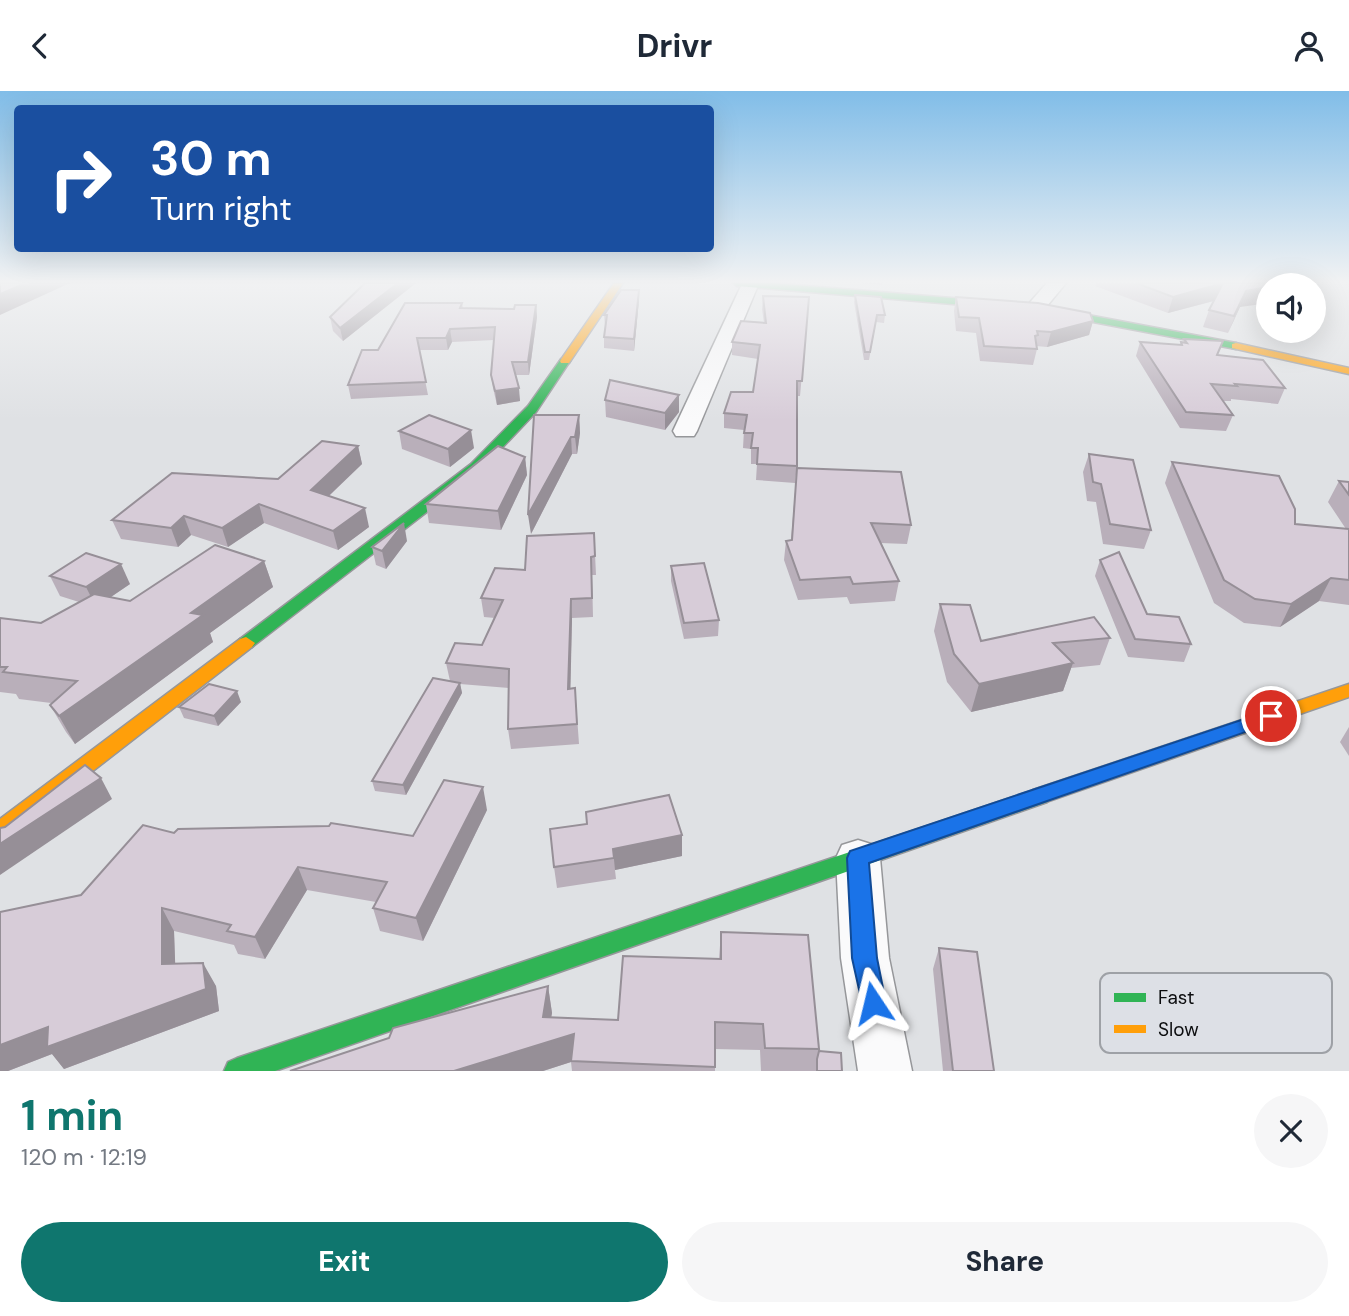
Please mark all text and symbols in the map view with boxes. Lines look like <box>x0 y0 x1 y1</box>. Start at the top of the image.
text: Drivr <box>637 25 712 67</box>
icon: back <box>21 27 59 65</box>
icon: person <box>1290 27 1328 65</box>
text: 30 m <box>150 126 272 190</box>
icon: right <box>35 133 126 224</box>
text: Turn right <box>150 188 292 230</box>
map controls <box>1256 273 1326 343</box>
button: sound <box>1256 273 1326 343</box>
pin <box>1241 686 1301 746</box>
icon: arrive <box>1252 697 1290 735</box>
position arrow <box>836 966 910 1040</box>
legend <box>1100 973 1332 1053</box>
text: Fast <box>1158 985 1194 1010</box>
text: Slow <box>1158 1017 1199 1042</box>
text: 1 min <box>21 1088 123 1143</box>
button: close <box>1254 1094 1328 1168</box>
text: 120 m · 12:19 <box>21 1142 147 1172</box>
button: Exit <box>21 1222 668 1302</box>
button: Share <box>682 1222 1328 1302</box>

